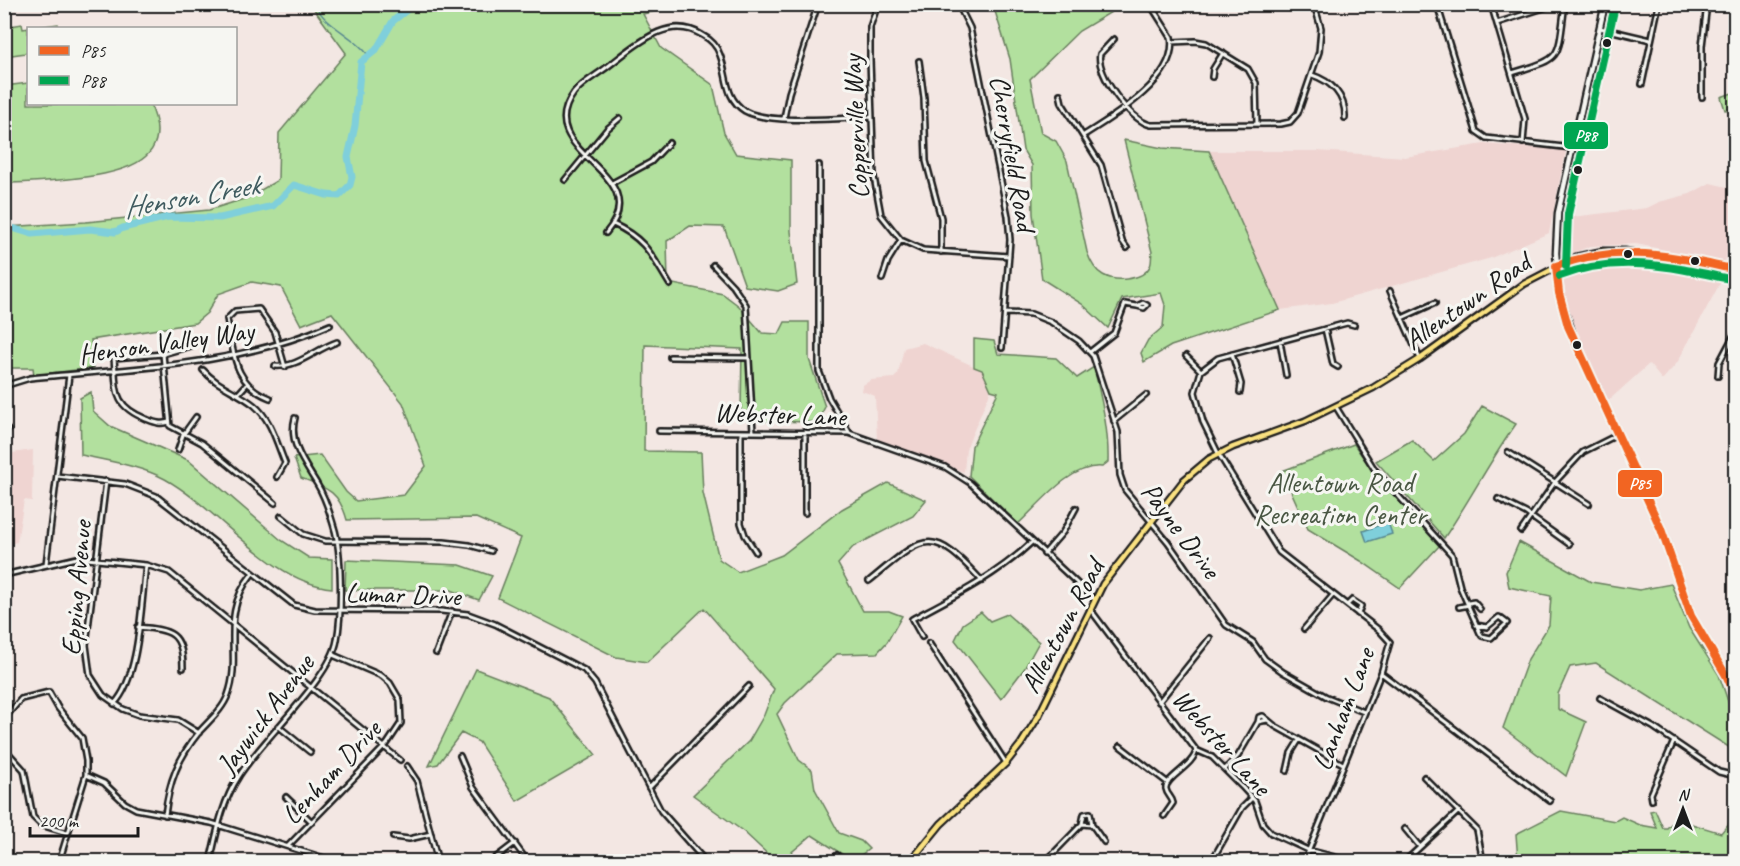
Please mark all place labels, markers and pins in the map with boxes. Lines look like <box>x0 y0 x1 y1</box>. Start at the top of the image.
unlabelled marker <box>1601 37 1613 49</box>
unlabelled marker <box>1572 164 1584 176</box>
unlabelled marker <box>1622 248 1634 260</box>
unlabelled marker <box>1689 255 1701 267</box>
unlabelled marker <box>1571 339 1583 351</box>

